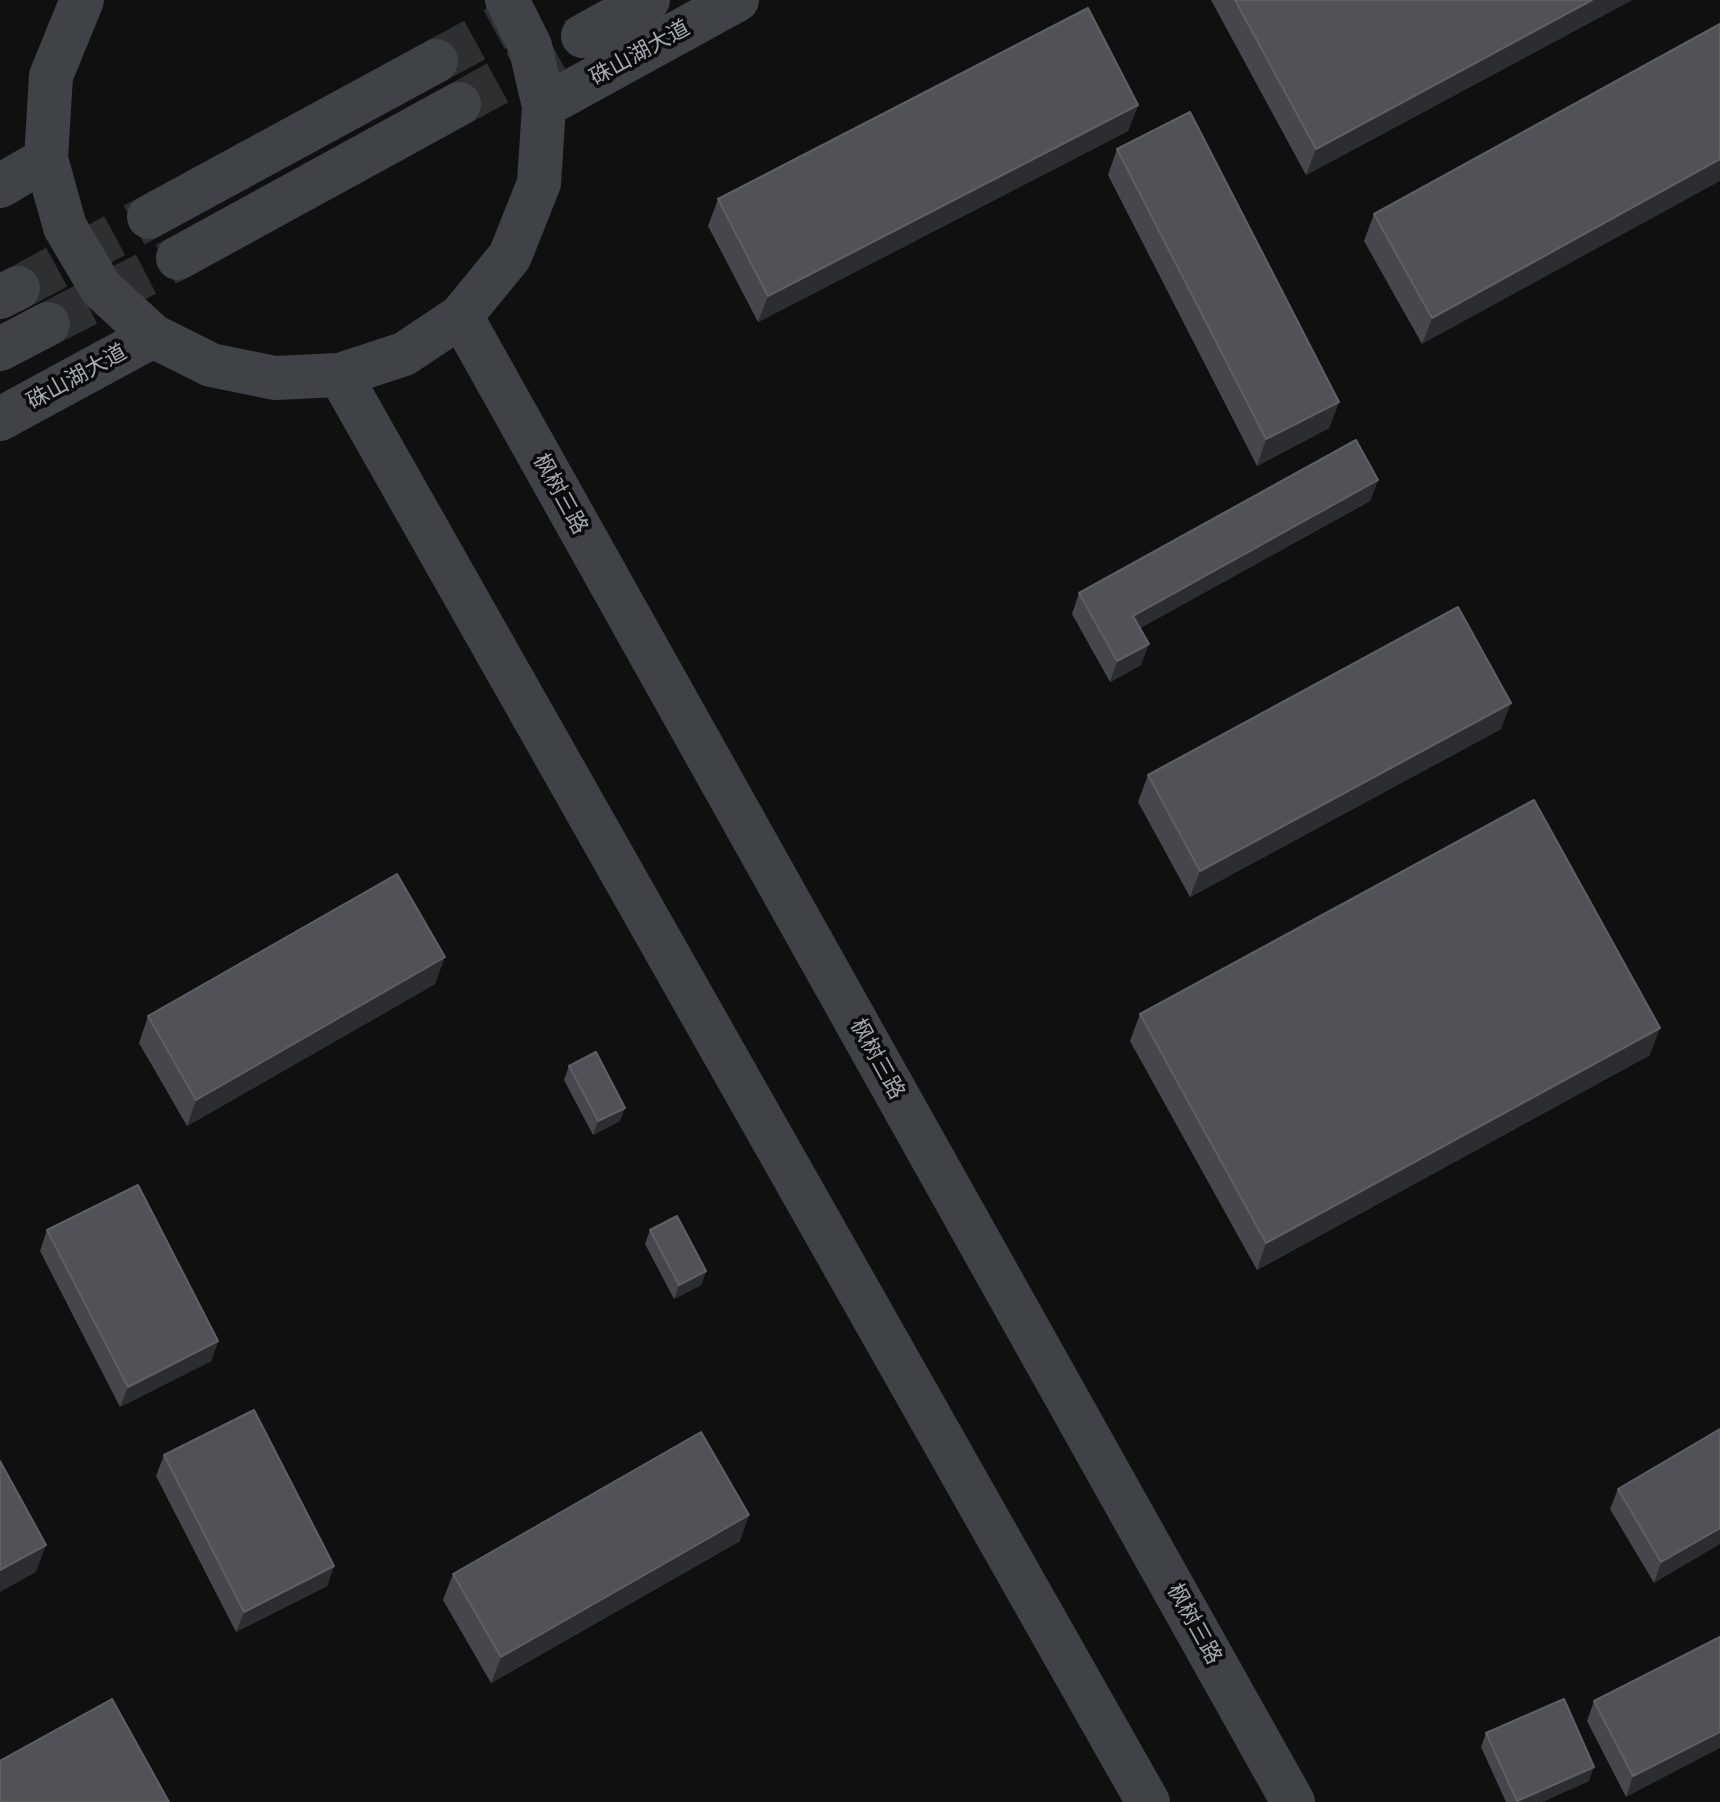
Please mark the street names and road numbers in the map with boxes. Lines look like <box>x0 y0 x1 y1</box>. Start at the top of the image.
street label: 硃山湖大道 <box>585 15 695 91</box>
street label: 硃山湖大道 <box>22 339 132 415</box>
street label: 枫树三路 <box>527 449 593 539</box>
street label: 枫树三路 <box>844 1014 910 1104</box>
street label: 枫树三路 <box>1161 1579 1227 1669</box>

